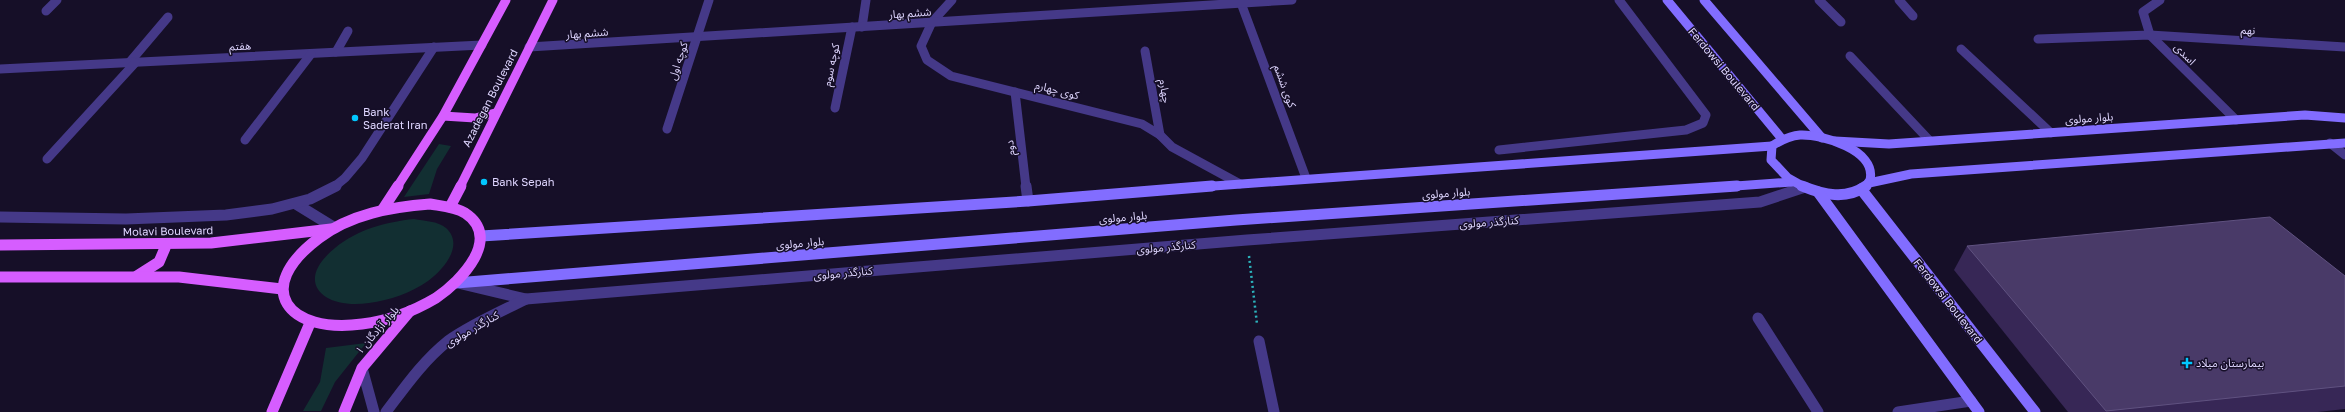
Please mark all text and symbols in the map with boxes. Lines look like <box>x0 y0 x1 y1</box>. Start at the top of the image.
street label: ششم بهار <box>887 5 932 24</box>
street label: نهم <box>2240 23 2256 39</box>
street label: ششم بهار <box>564 25 609 44</box>
street label: Ferdowsi Boulevard <box>1686 25 1763 113</box>
street label: هفتم <box>229 38 251 56</box>
street label: کوچه اول <box>665 40 692 82</box>
street label: اسدی <box>2171 40 2199 68</box>
street label: کوچه سوم <box>820 42 843 88</box>
street label: Azadegan Boulevard <box>459 47 520 149</box>
street label: کوی ششم <box>1269 62 1299 111</box>
street label: کوی چهارم <box>1033 78 1081 103</box>
street label: چهارم <box>1155 78 1174 105</box>
place label: Bank Saderat Iran <box>363 105 427 131</box>
street label: بلوار مولوی <box>2064 109 2114 127</box>
marker: Bank Saderat Iran <box>350 113 360 123</box>
street label: دوم <box>1002 139 1019 157</box>
place label: Bank Sepah <box>492 175 554 188</box>
marker: Bank Sepah <box>479 177 489 187</box>
street label: بلوار مولوی <box>1421 184 1471 202</box>
street label: بلوار مولوی <box>1098 208 1148 226</box>
street label: کنارگذر مولوی <box>1459 213 1520 231</box>
street label: Molavi Boulevard <box>123 223 213 238</box>
street label: بلوار مولوی <box>775 234 825 252</box>
street label: کنارگذر مولوی <box>1136 237 1197 257</box>
street label: Ferdowsi Boulevard <box>1911 256 1985 346</box>
street label: کنارگذر مولوی <box>813 263 874 283</box>
street label: بلوار آزادگان ۱ <box>352 303 402 357</box>
street label: کنارگذر مولوی <box>443 308 502 350</box>
place label: بیمارستان میلاد <box>2196 356 2264 370</box>
marker: بیمارستان میلاد <box>2181 357 2193 369</box>

